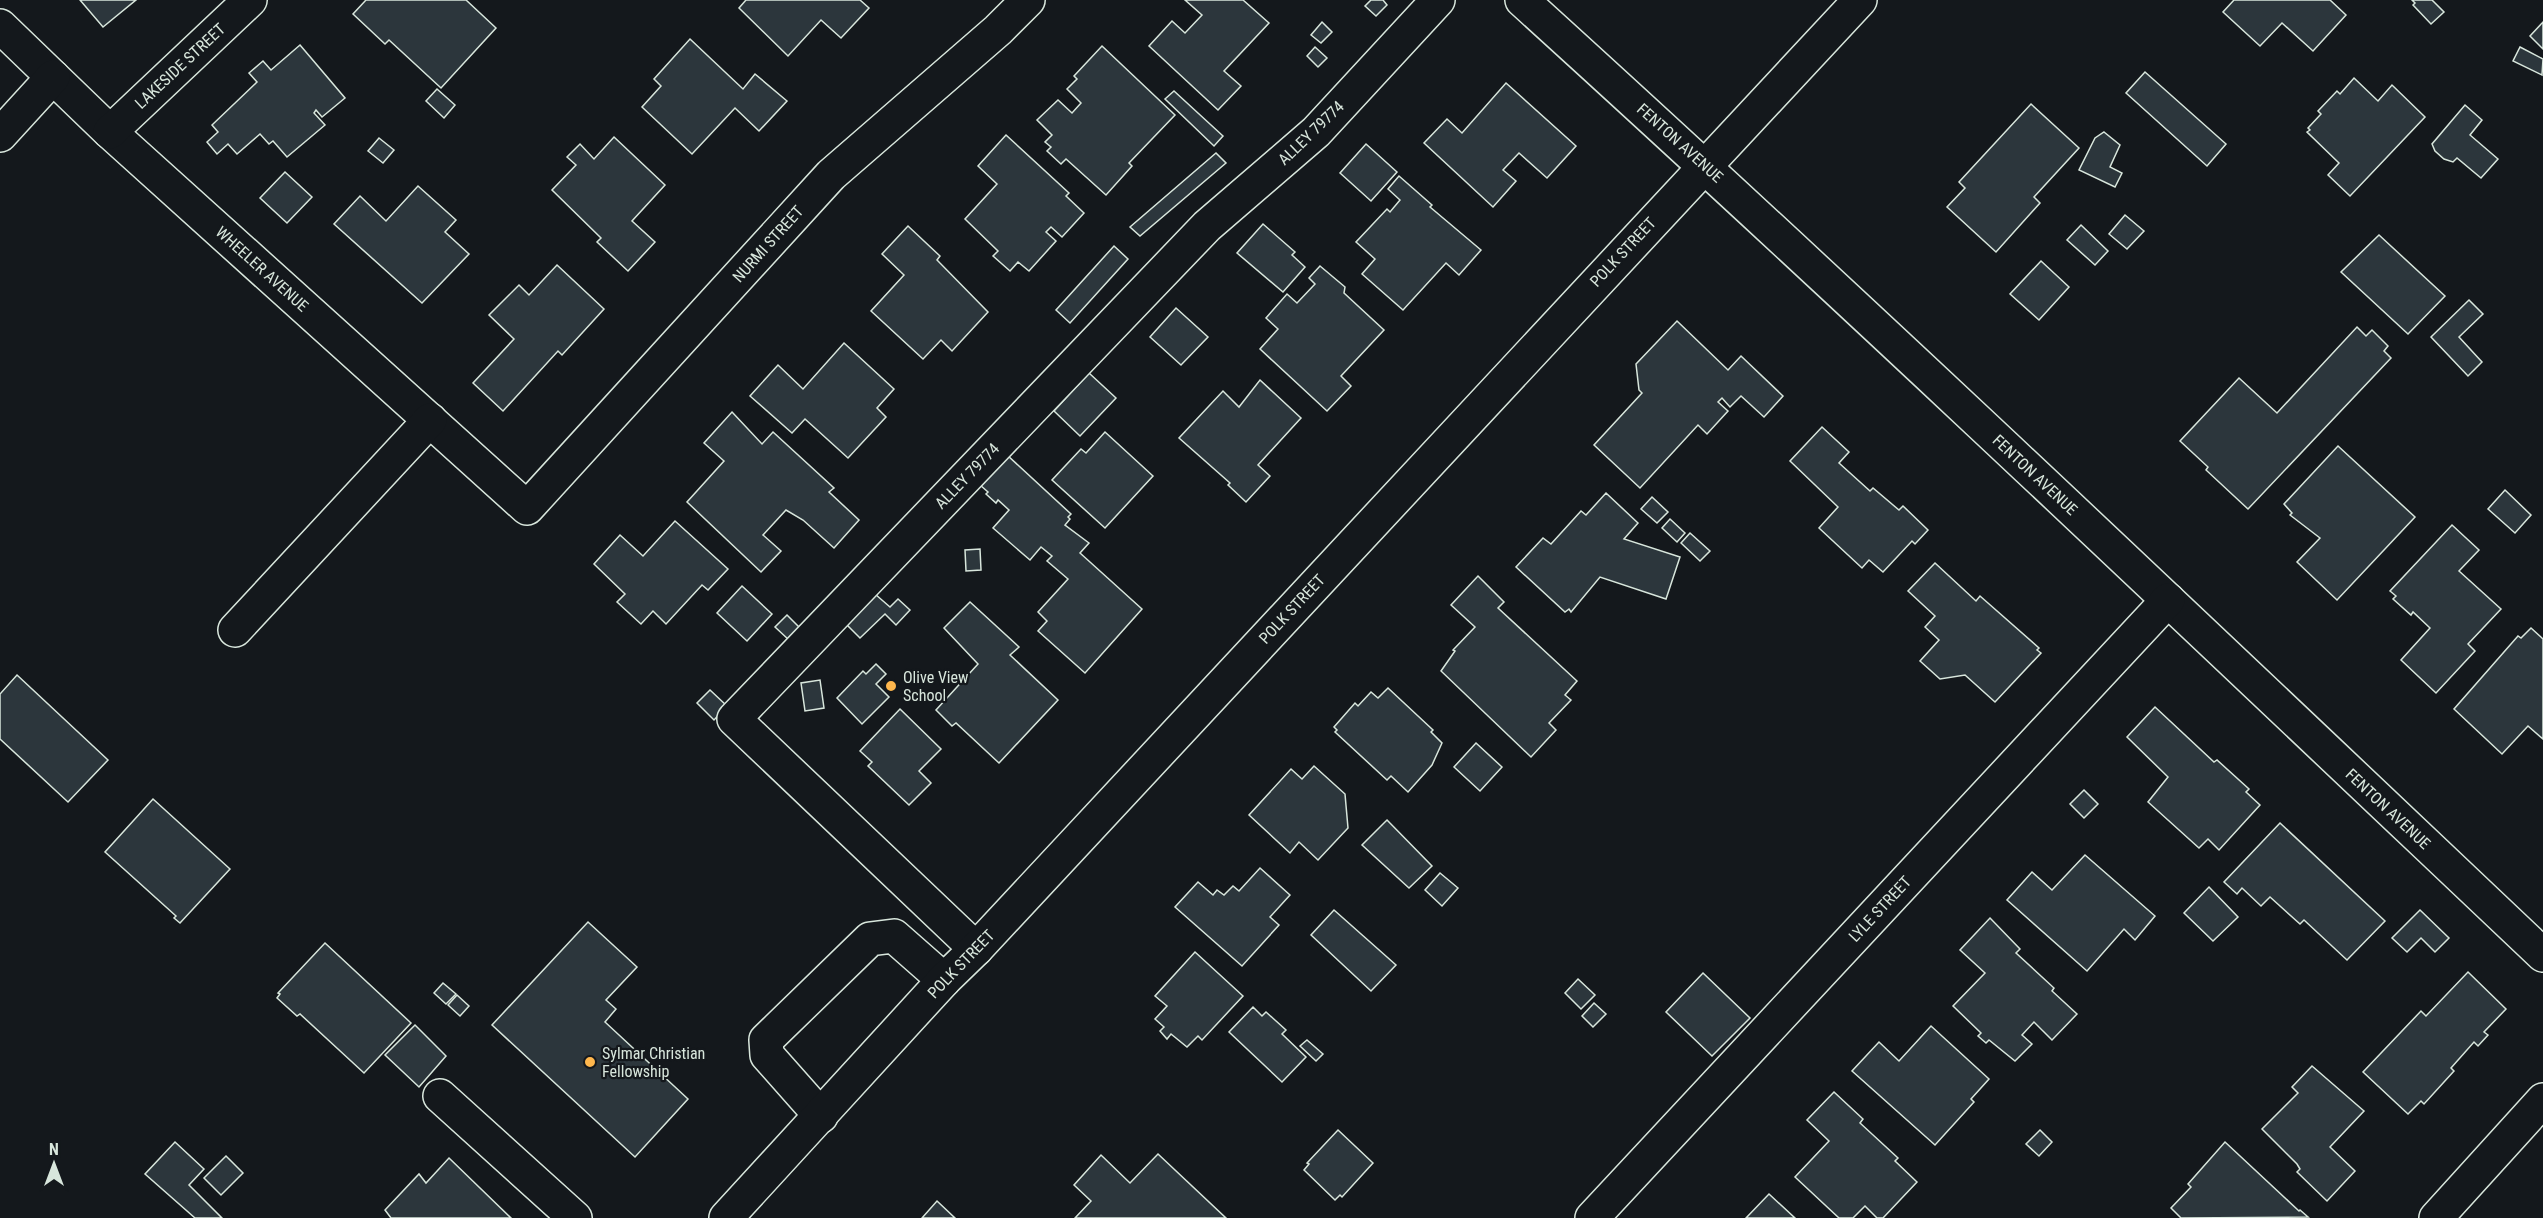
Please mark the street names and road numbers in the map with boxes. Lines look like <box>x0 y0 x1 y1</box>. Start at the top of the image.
street label: LAKESIDE STREET <box>131 19 229 113</box>
street label: ALLEY 79774 <box>1274 97 1348 169</box>
street label: FENTON AVENUE <box>1633 99 1727 187</box>
street label: NURMI STREET <box>729 202 807 286</box>
street label: POLK STREET <box>1586 213 1660 291</box>
street label: WHEELER AVENUE <box>212 222 312 316</box>
street label: FENTON AVENUE <box>1989 431 2081 519</box>
street label: ALLEY 79774 <box>931 439 1003 513</box>
street label: POLK STREET <box>1255 570 1329 648</box>
street label: FENTON AVENUE <box>2342 765 2434 853</box>
street label: LYLE STREET <box>1845 872 1915 946</box>
street label: POLK STREET <box>924 926 998 1002</box>

